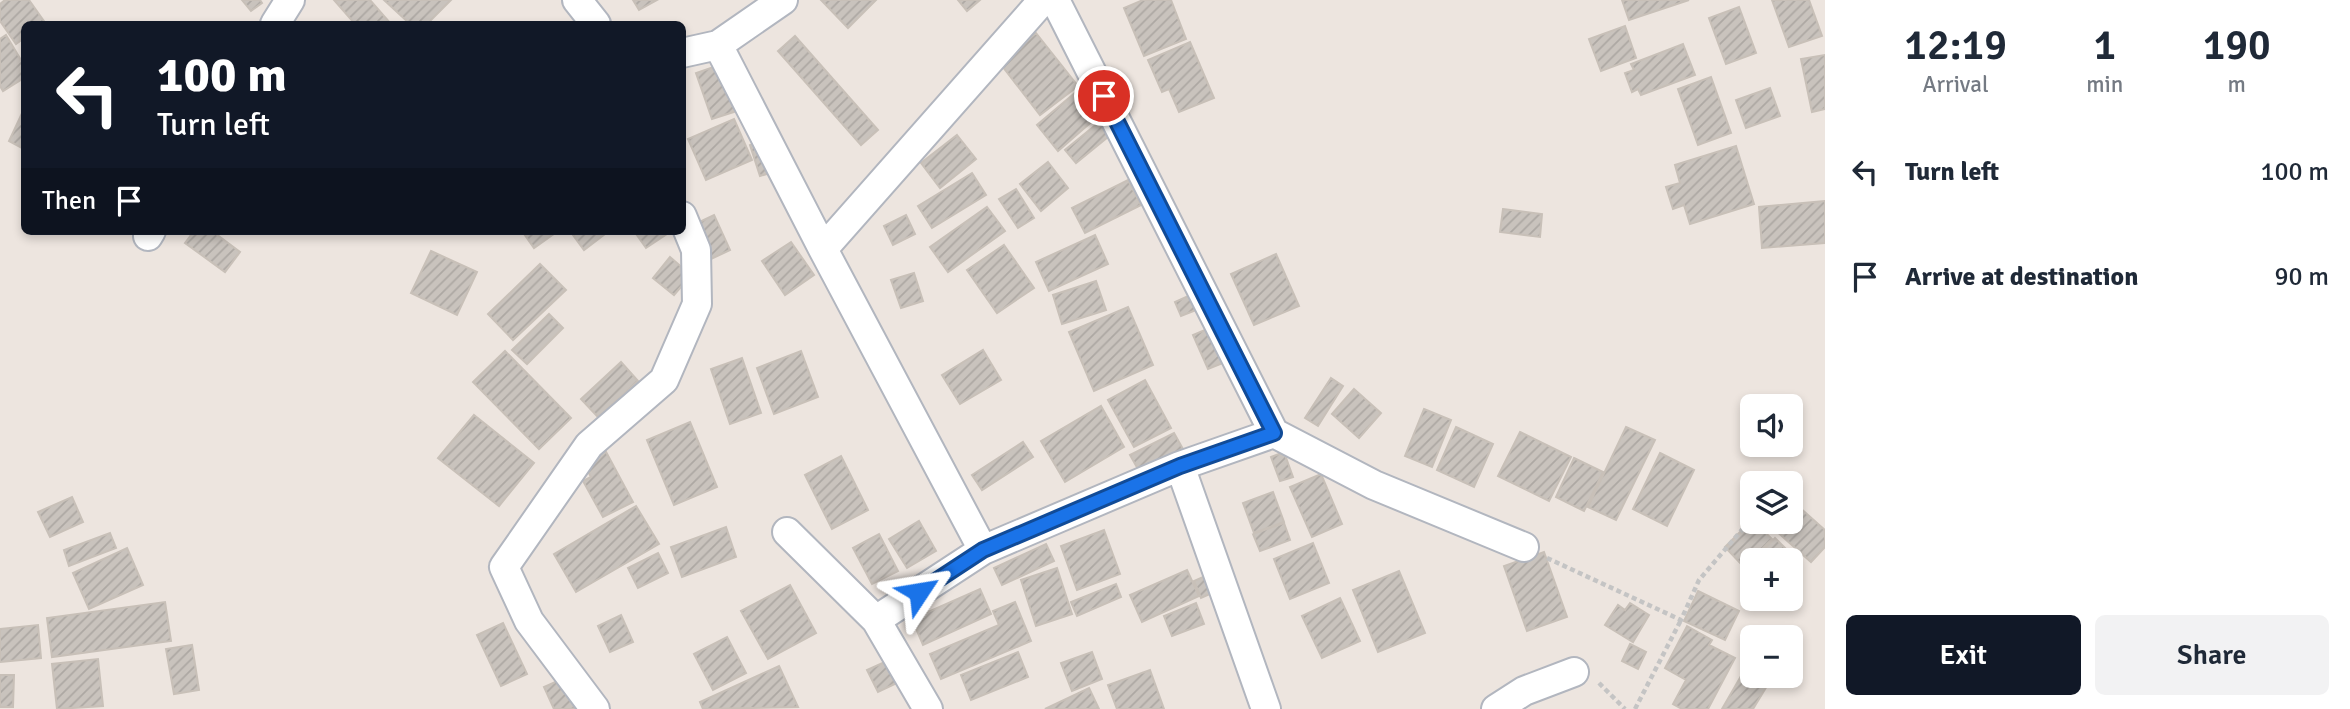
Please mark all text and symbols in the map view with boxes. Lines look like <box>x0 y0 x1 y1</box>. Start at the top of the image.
text: 12:19 <box>1904 20 2007 71</box>
text: 1 <box>2093 20 2116 71</box>
text: 190 <box>2203 20 2271 71</box>
text: 100 m <box>157 45 287 105</box>
icon: left <box>42 49 133 140</box>
pin <box>1074 66 1134 126</box>
text: Arrival <box>1922 70 1989 99</box>
text: min <box>2086 70 2123 99</box>
text: m <box>2227 70 2246 99</box>
icon: arrive <box>1085 77 1123 115</box>
text: Turn left <box>157 105 270 144</box>
icon: left <box>1846 153 1884 191</box>
text: Turn left <box>1905 156 1999 188</box>
text: 100 m <box>2260 156 2329 188</box>
icon: arrive <box>110 182 148 220</box>
text: Then <box>42 185 96 217</box>
icon: arrive <box>1846 258 1884 296</box>
text: Arrive at destination <box>1905 261 2138 293</box>
text: 90 m <box>2274 261 2329 293</box>
map controls <box>1740 394 1803 688</box>
button: sound <box>1740 394 1803 457</box>
button: layers <box>1740 471 1803 534</box>
button: + <box>1740 548 1803 611</box>
position arrow <box>882 555 956 629</box>
button: Exit <box>1846 615 2081 695</box>
button: Share <box>2095 615 2329 695</box>
button: − <box>1740 625 1803 688</box>

